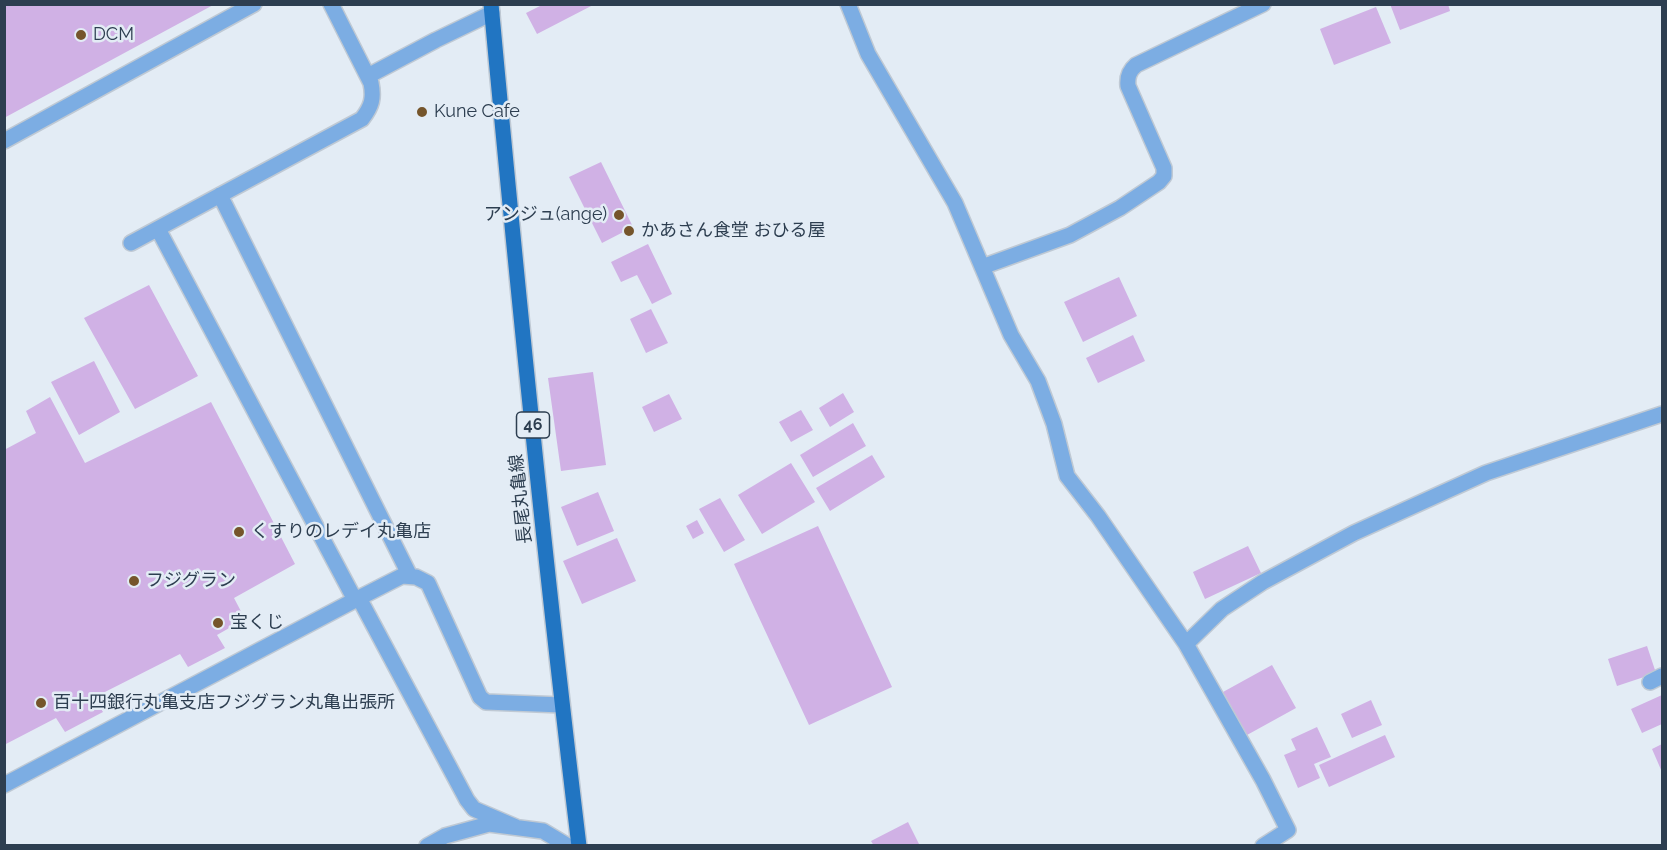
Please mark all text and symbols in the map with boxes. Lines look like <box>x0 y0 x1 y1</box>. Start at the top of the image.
place label: DCM <box>93 24 134 46</box>
marker: DCM <box>74 28 88 42</box>
place label: Kune Cafe <box>434 101 520 123</box>
marker: Kune Cafe <box>415 105 429 119</box>
place label: アンジュ(ange) <box>484 204 607 226</box>
marker: アンジュ(ange) <box>612 208 626 222</box>
place label: かあさん食堂 おひる屋 <box>641 220 826 242</box>
marker: かあさん食堂 おひる屋 <box>622 224 636 238</box>
road number: 46 <box>516 412 550 438</box>
street label: 長尾丸亀線 <box>506 453 536 545</box>
place label: くすりのレデイ丸亀店 <box>251 521 431 543</box>
marker: くすりのレデイ丸亀店 <box>232 525 246 539</box>
place label: フジグラン <box>146 570 236 592</box>
marker: フジグラン <box>127 574 141 588</box>
place label: 宝くじ <box>230 612 284 634</box>
marker: 宝くじ <box>211 616 225 630</box>
place label: 百十四銀行丸亀支店フジグラン丸亀出張所 <box>53 692 395 714</box>
marker: 百十四銀行丸亀支店フジグラン丸亀出張所 <box>34 696 48 710</box>

